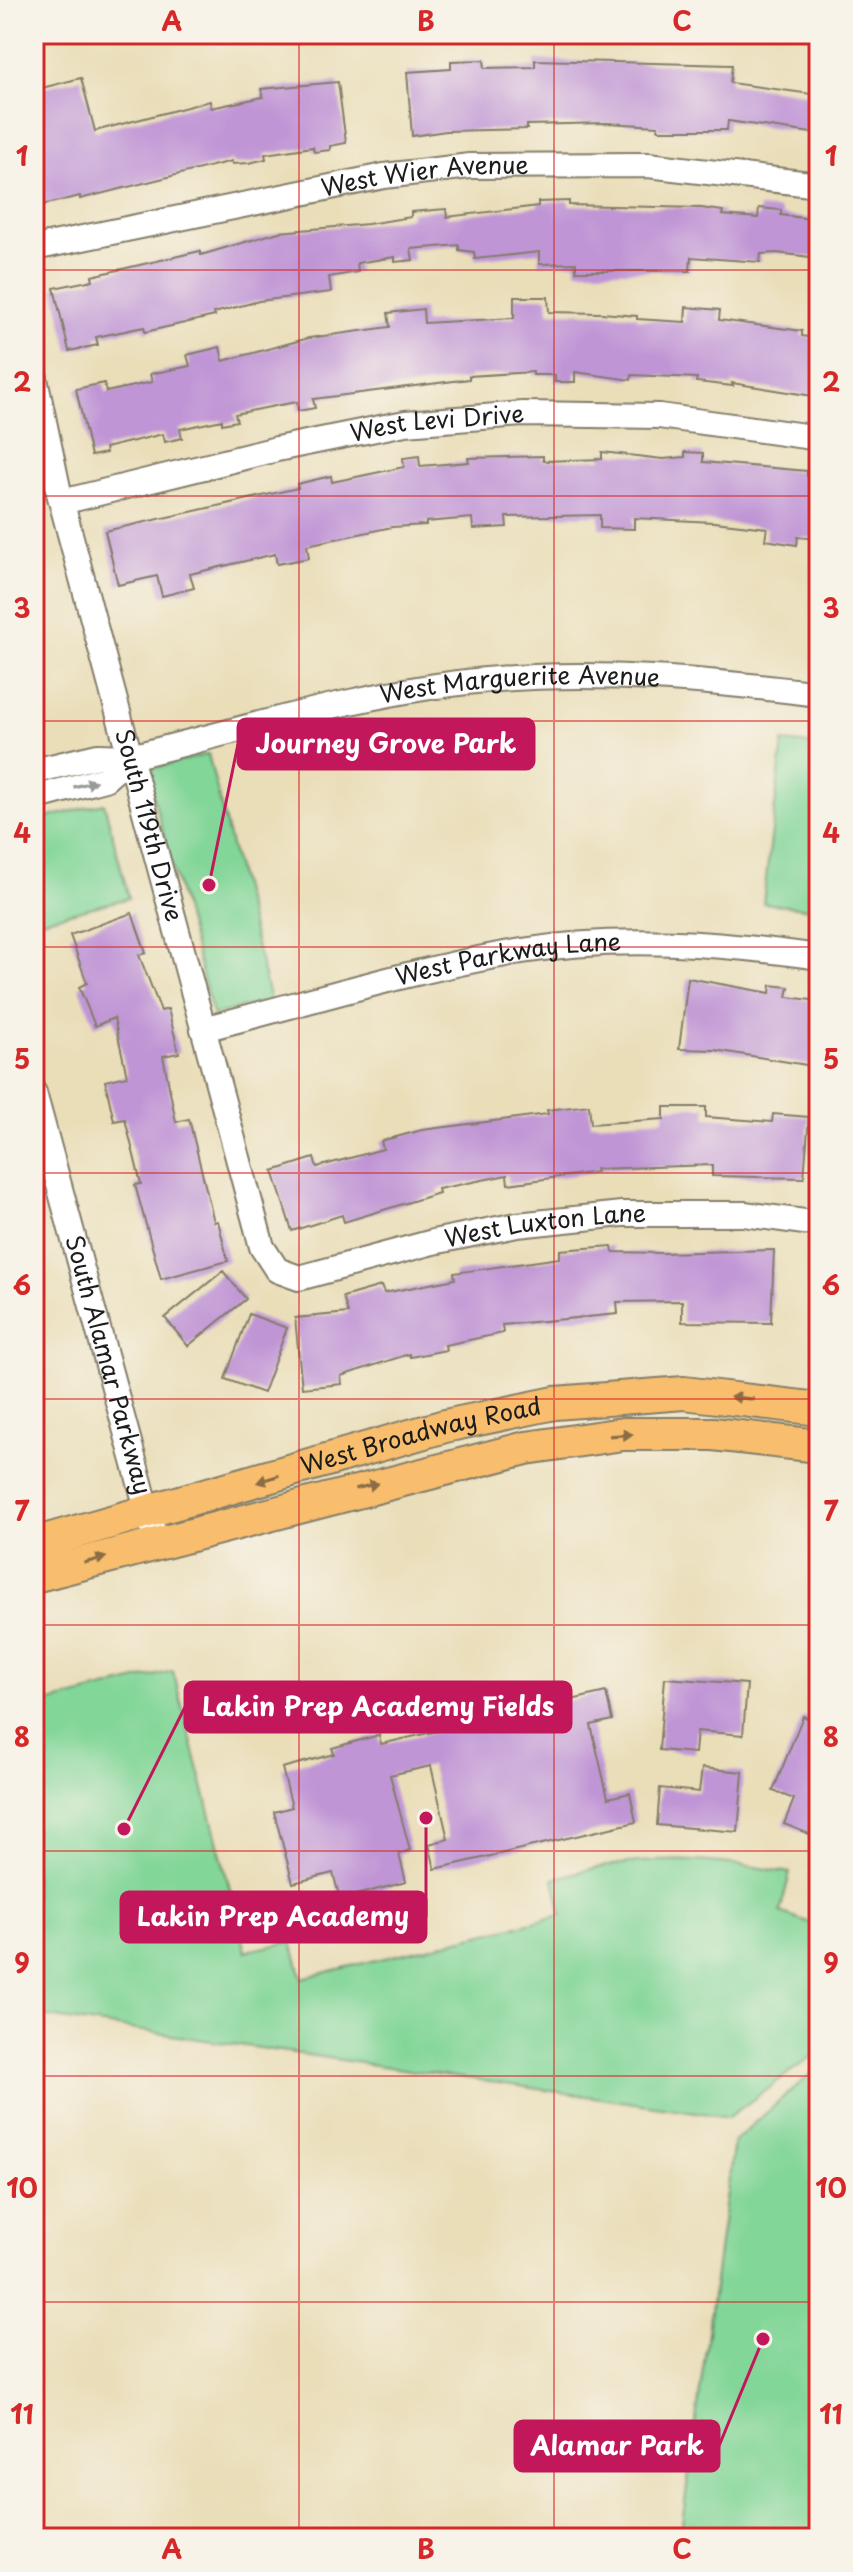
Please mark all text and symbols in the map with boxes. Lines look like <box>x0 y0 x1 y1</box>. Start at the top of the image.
text: A <box>162 1 182 40</box>
text: B <box>417 1 435 40</box>
text: C <box>672 1 692 40</box>
text: 1 <box>16 136 28 175</box>
text: 1 <box>825 136 837 175</box>
street label: West Wier Avenue <box>318 146 529 205</box>
text: 2 <box>13 362 31 401</box>
text: 2 <box>822 362 840 401</box>
street label: West Levi Drive <box>347 394 525 450</box>
text: 3 <box>13 588 31 627</box>
text: 3 <box>822 588 840 627</box>
street label: West Marguerite Avenue <box>376 656 661 711</box>
callout: Journey Grove Park <box>238 719 534 769</box>
text: Journey Grove Park <box>256 723 516 762</box>
street label: South 119th Drive <box>107 725 194 925</box>
one-way arrow <box>74 777 98 790</box>
text: 4 <box>13 813 31 852</box>
text: 4 <box>822 813 840 852</box>
street label: West Parkway Lane <box>391 922 622 993</box>
text: 5 <box>14 1039 30 1078</box>
text: 5 <box>823 1039 839 1078</box>
street label: West Luxton Lane <box>441 1194 646 1255</box>
street label: South Alamar Parkway <box>58 1231 162 1498</box>
text: 6 <box>13 1265 31 1304</box>
text: 6 <box>822 1265 840 1304</box>
street label: West Broadway Road <box>296 1386 544 1483</box>
one-way arrow <box>729 1392 754 1405</box>
one-way arrow <box>609 1428 634 1441</box>
one-way arrow <box>256 1473 280 1485</box>
one-way arrow <box>354 1480 379 1492</box>
text: 7 <box>15 1491 30 1530</box>
text: 7 <box>824 1491 839 1530</box>
one-way arrow <box>83 1553 108 1565</box>
callout: Lakin Prep Academy Fields <box>185 1682 571 1732</box>
text: Lakin Prep Academy Fields <box>202 1686 554 1725</box>
text: 8 <box>14 1717 30 1756</box>
text: 8 <box>823 1717 839 1756</box>
callout: Lakin Prep Academy <box>121 1892 426 1942</box>
text: Lakin Prep Academy <box>137 1896 409 1935</box>
text: 9 <box>14 1943 30 1982</box>
text: 9 <box>823 1943 839 1982</box>
text: 10 <box>6 2168 38 2207</box>
text: 10 <box>815 2168 847 2207</box>
text: 11 <box>10 2394 34 2433</box>
text: 11 <box>819 2394 843 2433</box>
callout: Alamar Park <box>515 2421 719 2471</box>
text: Alamar Park <box>529 2425 704 2464</box>
text: A <box>162 2529 182 2568</box>
text: B <box>417 2529 435 2568</box>
text: C <box>672 2529 692 2568</box>

